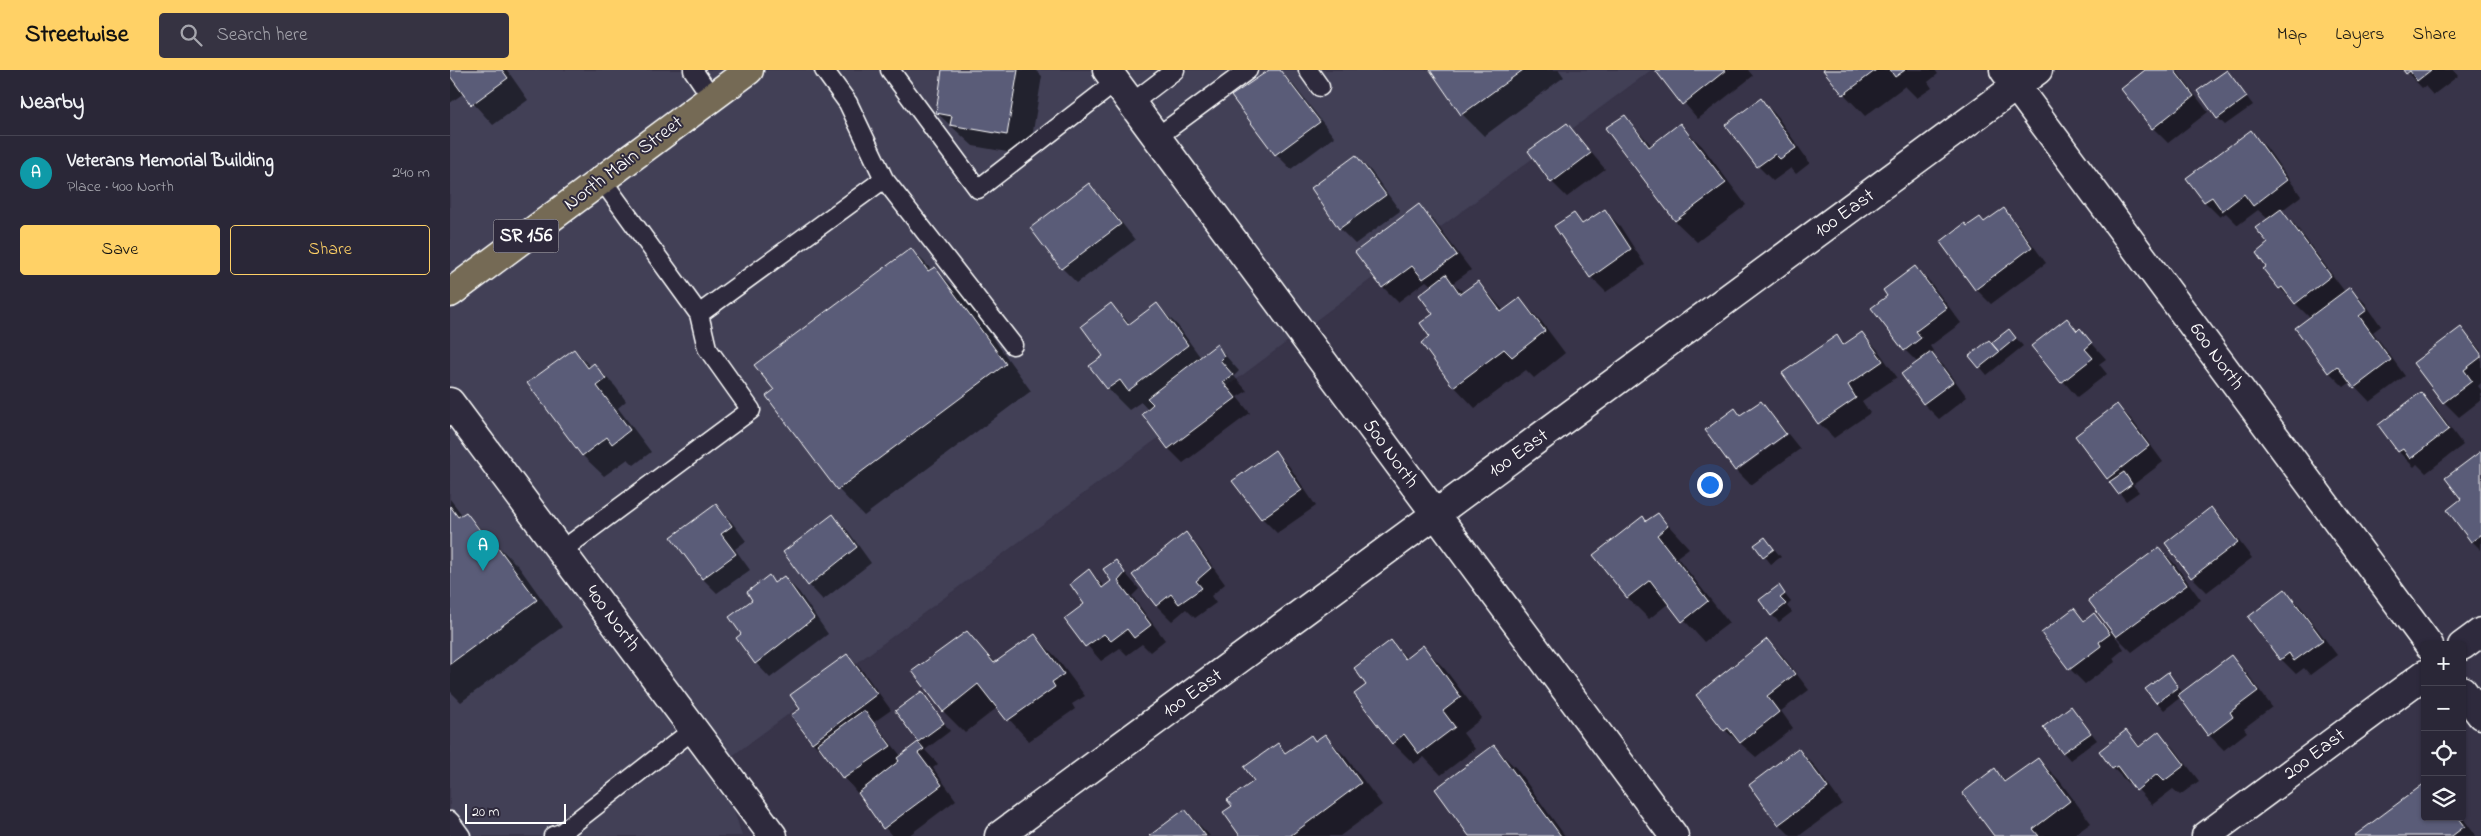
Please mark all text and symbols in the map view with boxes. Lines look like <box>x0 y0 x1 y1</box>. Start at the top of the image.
search box <box>159 13 509 58</box>
text: Streetwise <box>25 18 129 53</box>
icon: search <box>177 21 205 49</box>
text: Search here <box>217 22 308 49</box>
text: Map <box>2277 22 2307 48</box>
text: Layers <box>2335 22 2385 48</box>
text: Share <box>2413 22 2456 48</box>
text: Nearby <box>20 88 84 118</box>
street label: North Main Street <box>558 109 690 219</box>
text: Veterans Memorial Building <box>67 148 274 175</box>
text: A <box>31 161 41 185</box>
text: 240 m <box>392 161 430 185</box>
text: Place · 400 North <box>67 175 174 199</box>
street label: 100 East <box>1809 182 1881 246</box>
road number: SR 156 <box>494 220 558 252</box>
button: Save <box>20 225 220 275</box>
button: Share <box>230 225 430 275</box>
street label: 600 North <box>2182 317 2250 397</box>
street label: 500 North <box>1355 413 1425 495</box>
street label: 100 East <box>1483 422 1555 486</box>
your location <box>1697 472 1723 498</box>
pin: A <box>467 530 499 571</box>
street label: 400 North <box>577 580 647 658</box>
map controls <box>2421 641 2466 821</box>
button: + <box>2421 641 2466 686</box>
street label: 100 East <box>1157 662 1229 726</box>
button: − <box>2421 686 2466 731</box>
street label: 200 East <box>2278 722 2353 788</box>
button: locate <box>2421 731 2466 776</box>
button: layers <box>2421 776 2466 821</box>
scale bar <box>465 801 566 824</box>
text: 20 m <box>472 802 499 823</box>

